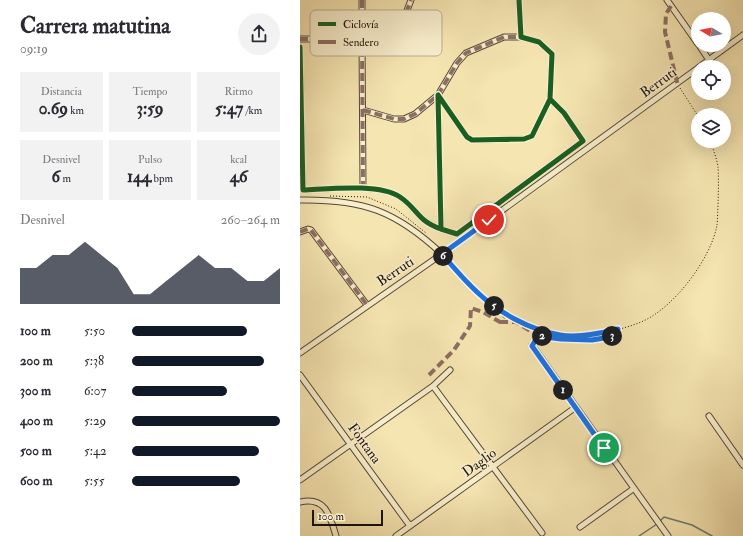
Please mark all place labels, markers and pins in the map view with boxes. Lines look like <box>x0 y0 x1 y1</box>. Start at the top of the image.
pin <box>472 203 506 237</box>
pin: 6 <box>433 246 453 266</box>
pin: 5 <box>484 296 504 316</box>
pin: 2 <box>532 326 552 346</box>
pin: 3 <box>602 326 622 346</box>
pin: 1 <box>553 380 573 400</box>
pin <box>587 431 621 465</box>

